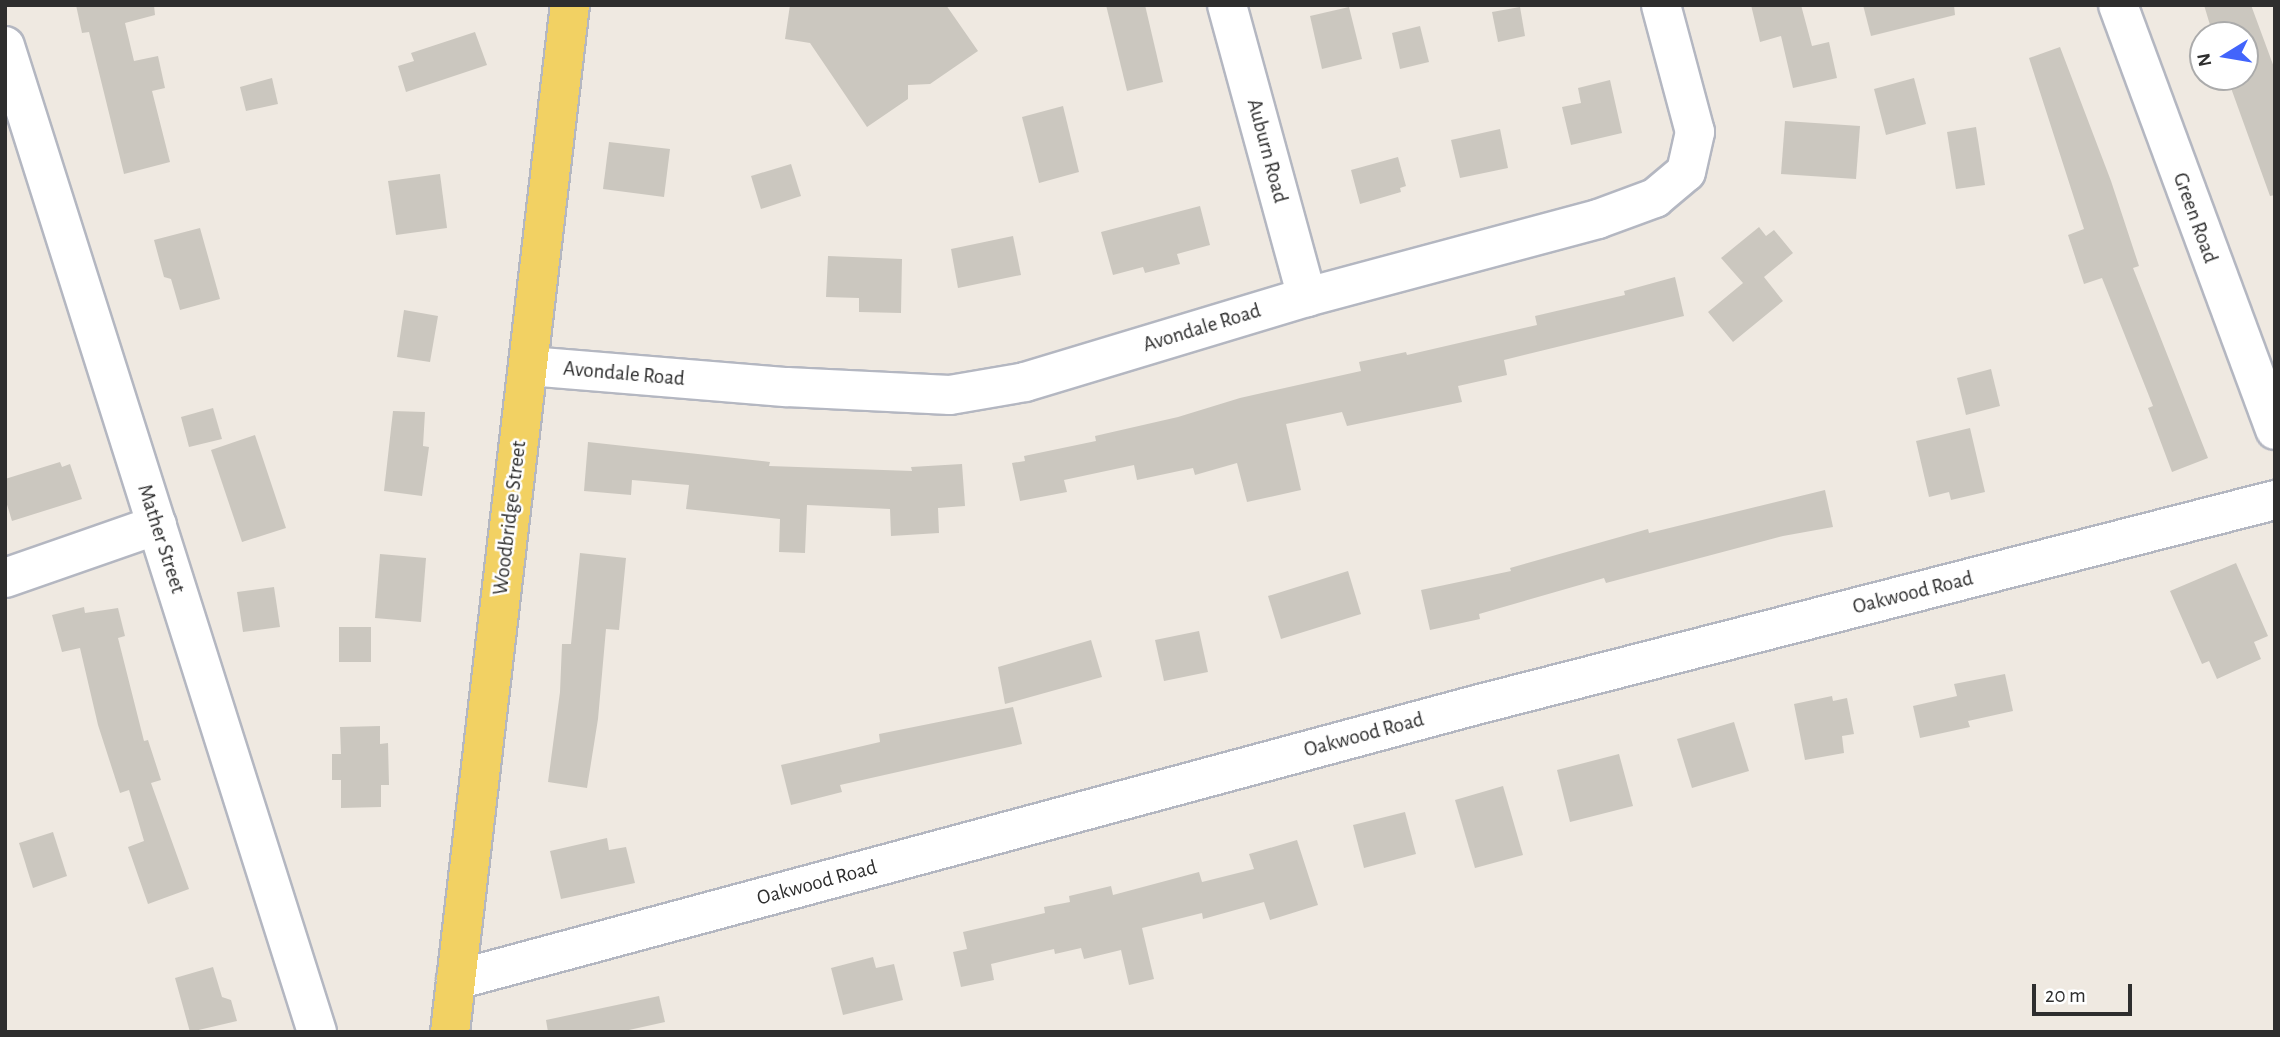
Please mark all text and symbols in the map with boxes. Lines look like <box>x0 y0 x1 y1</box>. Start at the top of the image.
north arrow <box>2189 21 2259 91</box>
text: N <box>2194 51 2215 68</box>
street label: Auburn Road <box>1241 96 1293 206</box>
street label: Green Road <box>2167 169 2223 267</box>
street label: Avondale Road <box>1140 298 1264 358</box>
street label: Avondale Road <box>562 356 686 392</box>
street label: Woodbridge Street <box>488 439 532 597</box>
street label: Mather Street <box>132 481 190 597</box>
street label: Oakwood Road <box>1850 566 1976 620</box>
street label: Oakwood Road <box>1301 707 1427 763</box>
street label: Oakwood Road <box>754 855 880 911</box>
scale bar <box>2035 970 2135 1014</box>
text: 20 m <box>2045 985 2086 1006</box>

